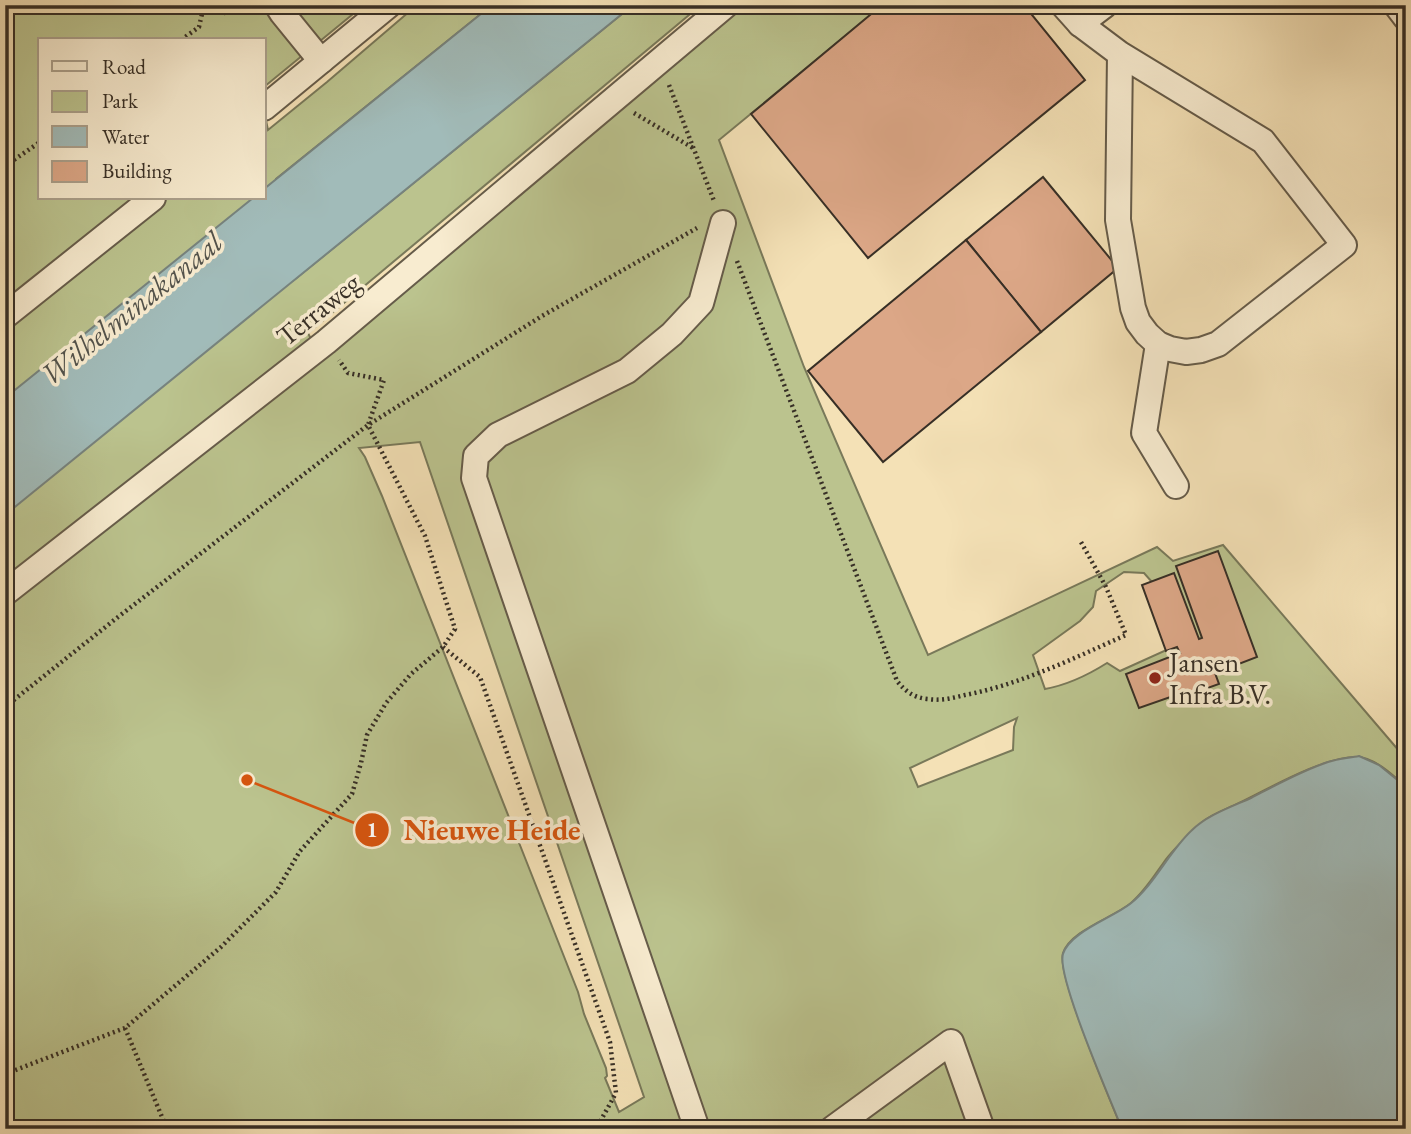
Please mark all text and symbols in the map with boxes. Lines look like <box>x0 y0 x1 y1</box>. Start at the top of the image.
legend <box>38 38 266 200</box>
text: Road <box>102 53 146 80</box>
text: Park <box>102 87 139 114</box>
text: Water <box>102 123 149 150</box>
text: Building <box>102 157 172 184</box>
water label: Wilhelminakanaal <box>32 222 231 393</box>
street label: Terraweg <box>269 264 368 354</box>
place label: Jansen Infra B.V. <box>1167 644 1271 712</box>
marker: Jansen Infra B.V. <box>1147 670 1163 686</box>
callout: Nieuwe Heide <box>354 804 594 855</box>
text: Nieuwe Heide <box>403 810 581 849</box>
text: 1 <box>366 816 378 843</box>

